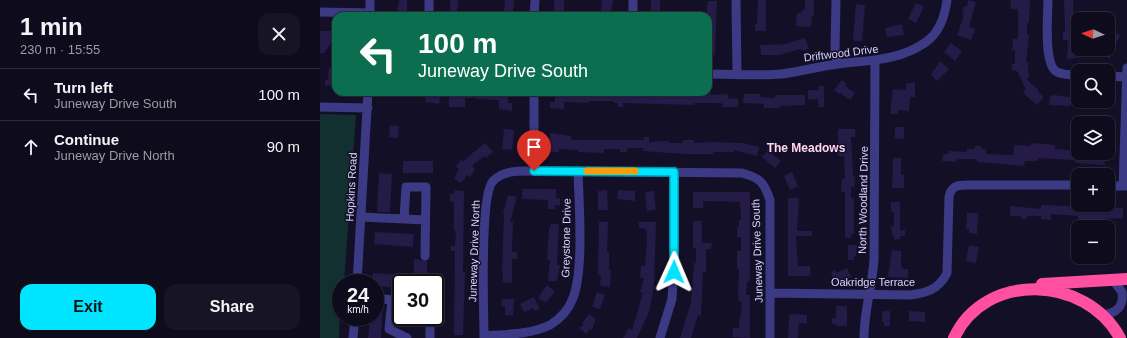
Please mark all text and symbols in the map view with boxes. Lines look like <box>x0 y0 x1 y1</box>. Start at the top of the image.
north arrow <box>1071 12 1115 56</box>
map controls <box>1071 12 1115 264</box>
text: 1 min <box>20 13 83 40</box>
button: close <box>258 13 300 55</box>
icon: left <box>352 28 404 80</box>
text: 100 m <box>418 28 497 59</box>
text: 230 m · 15:55 <box>20 42 100 57</box>
street label: Driftwood Drive <box>803 42 879 64</box>
text: Juneway Drive South <box>418 61 588 81</box>
button: search <box>1071 64 1115 108</box>
text: Turn left <box>54 79 113 96</box>
icon: left <box>20 84 42 106</box>
text: 100 m <box>258 86 300 103</box>
text: Juneway Drive South <box>54 96 177 111</box>
button: layers <box>1071 116 1115 160</box>
pin <box>517 130 551 171</box>
text: Continue <box>54 131 119 148</box>
icon: ahead <box>20 136 42 158</box>
icon: arrive <box>523 136 545 158</box>
text: 90 m <box>267 138 300 155</box>
district label: The Meadows <box>767 141 846 155</box>
street label: North Woodland Drive <box>856 146 870 254</box>
text: Juneway Drive North <box>54 148 175 163</box>
street label: Hopkins Road <box>343 152 359 222</box>
button: + <box>1071 168 1115 212</box>
street label: Greystone Drive <box>559 198 573 278</box>
street label: Juneway Drive South <box>749 199 765 303</box>
street label: Juneway Drive North <box>466 200 482 302</box>
button: − <box>1071 220 1115 264</box>
position arrow <box>653 251 695 293</box>
speed limit sign: 30 <box>392 274 444 326</box>
street label: Oakridge Terrace <box>831 276 915 288</box>
button: Exit <box>20 284 156 330</box>
button: Share <box>164 284 300 330</box>
text: 24 <box>347 284 369 306</box>
text: km/h <box>347 304 369 315</box>

